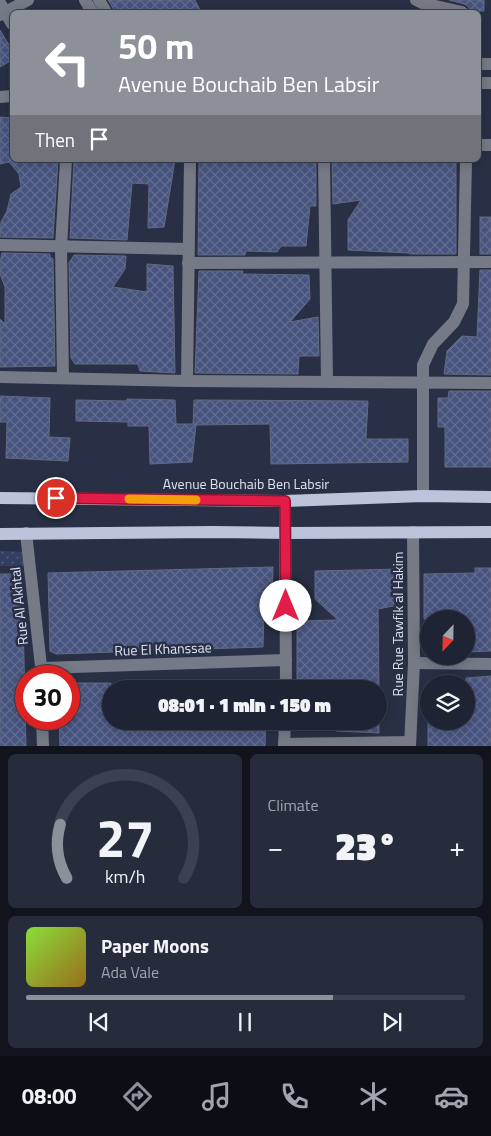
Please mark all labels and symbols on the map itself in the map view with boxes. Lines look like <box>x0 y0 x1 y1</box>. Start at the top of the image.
street label: Avenue Bouchaib Ben Labsir <box>163 473 329 494</box>
pin <box>35 477 77 519</box>
street label: Rue Rue Tawfik al Hakim <box>387 552 408 696</box>
street label: Rue Al Akhtal <box>4 566 33 646</box>
position arrow <box>259 579 311 631</box>
north arrow <box>420 610 475 665</box>
street label: Rue El Khanssae <box>114 636 212 661</box>
speed limit sign: 30 <box>15 665 80 730</box>

